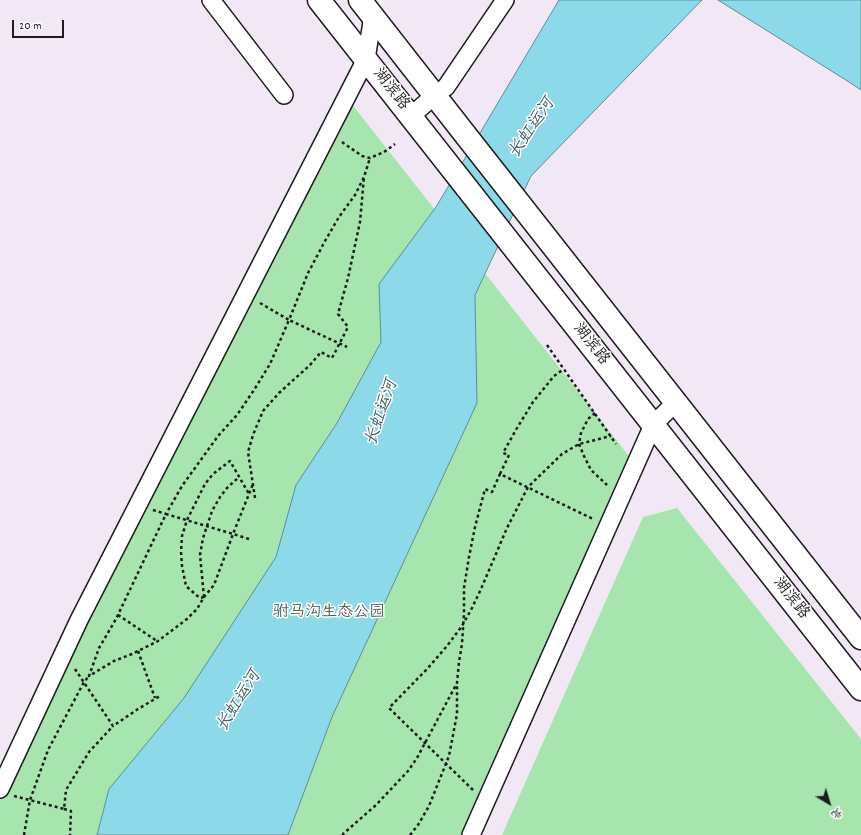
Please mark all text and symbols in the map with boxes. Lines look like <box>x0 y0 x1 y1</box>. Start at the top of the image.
scale bar <box>14 12 66 38</box>
text: 20 m <box>19 18 42 35</box>
street label: 湖滨路 <box>368 65 412 115</box>
water label: 长虹运河 <box>506 95 560 163</box>
street label: 湖滨路 <box>568 320 612 370</box>
water label: 长虹运河 <box>362 378 404 448</box>
street label: 湖滨路 <box>768 574 812 624</box>
park label: 驸马沟生态公园 <box>273 604 385 624</box>
water label: 长虹运河 <box>213 668 267 736</box>
north arrow <box>809 783 849 823</box>
text: 北 <box>827 803 846 822</box>

